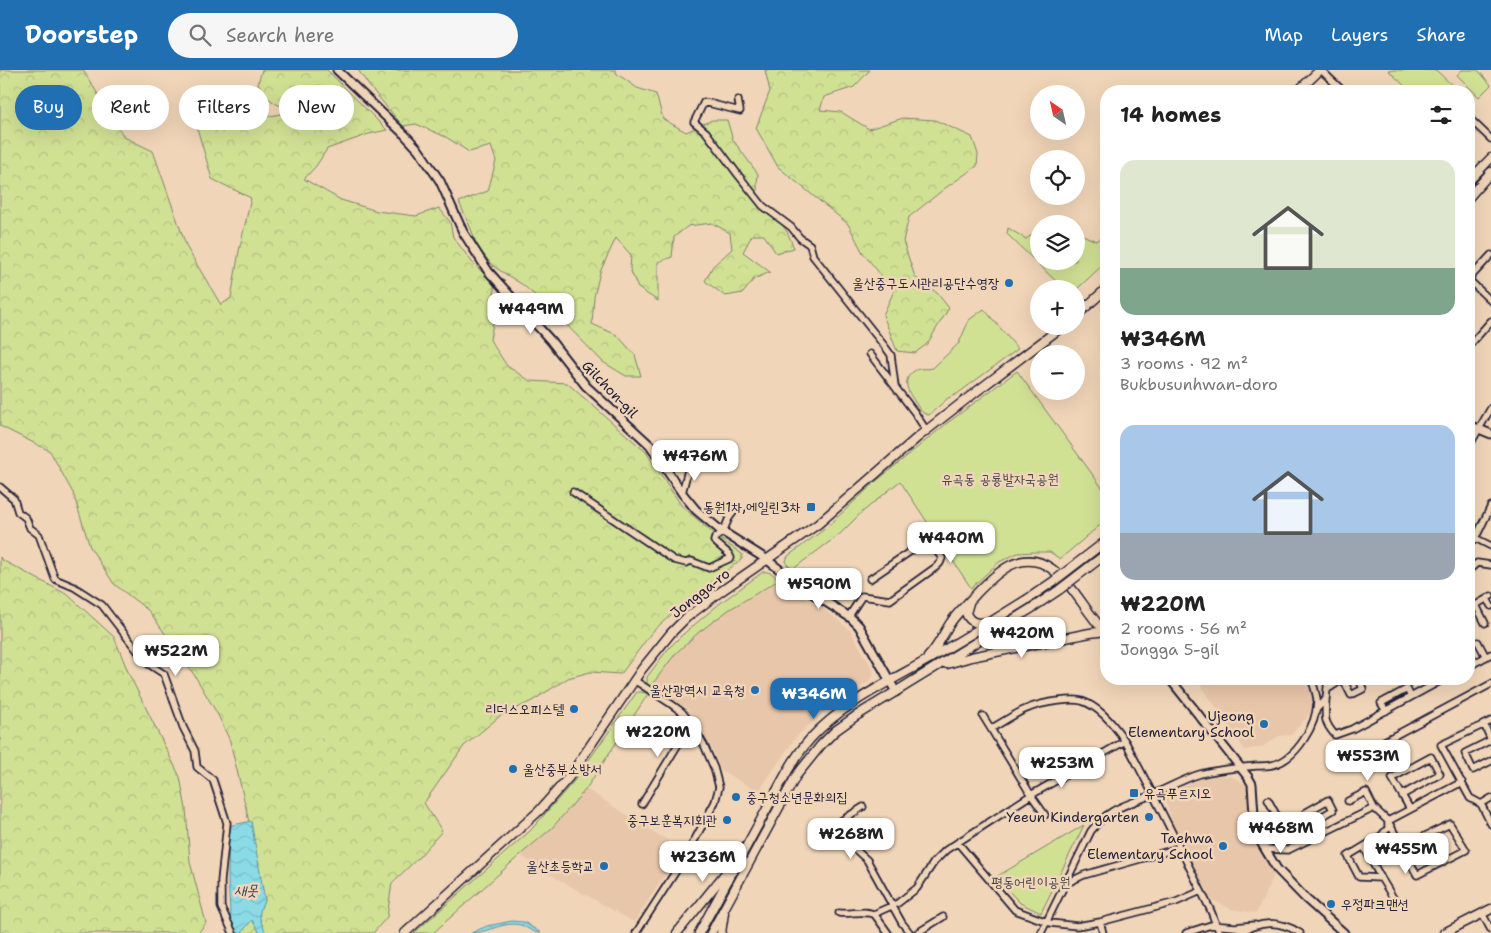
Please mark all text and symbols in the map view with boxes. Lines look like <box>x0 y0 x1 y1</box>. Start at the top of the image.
search box <box>168 13 518 58</box>
text: Doorstep <box>25 19 138 51</box>
icon: search <box>186 21 214 49</box>
text: Search here <box>226 23 335 48</box>
text: Map <box>1265 23 1303 47</box>
text: Layers <box>1331 23 1388 47</box>
text: Share <box>1416 23 1466 47</box>
chip: Buy <box>15 85 82 130</box>
chip: Rent <box>92 85 169 130</box>
chip: Filters <box>179 85 269 130</box>
chip: New <box>279 85 354 130</box>
north arrow <box>1030 85 1085 140</box>
map controls <box>1030 85 1085 400</box>
text: 14 homes <box>1120 101 1221 129</box>
icon: filters <box>1427 101 1455 129</box>
button: locate <box>1030 150 1085 205</box>
icon: home <box>1243 193 1333 283</box>
button: layers <box>1030 215 1085 270</box>
place label: 울산중구도시관리공단수영장 <box>853 274 1000 292</box>
marker: 울산중구도시관리공단수영장 <box>1003 277 1015 289</box>
button: + <box>1030 280 1085 335</box>
pin: ₩449M <box>496 292 566 335</box>
text: ₩449M <box>498 298 564 319</box>
text: ₩346M <box>1120 325 1206 353</box>
button: − <box>1030 345 1085 400</box>
text: 3 rooms · 92 m² <box>1120 353 1248 374</box>
street label: Gilchon-gil <box>578 356 642 422</box>
text: Bukbusunhwan-doro <box>1120 374 1278 395</box>
pin: ₩476M <box>660 440 730 482</box>
text: ₩476M <box>663 445 727 466</box>
icon: home <box>1243 458 1333 548</box>
park label: 유곡동 공룡발자국공원 <box>941 470 1059 488</box>
place label: 동원1차,에일린3차 <box>703 498 801 516</box>
marker: 동원1차,에일린3차 <box>805 501 817 513</box>
pin: ₩440M <box>916 522 986 564</box>
text: ₩440M <box>918 527 984 548</box>
street label: Jongga-ro <box>667 564 733 622</box>
pin: ₩590M <box>784 568 854 610</box>
text: ₩590M <box>787 573 851 594</box>
text: ₩220M <box>1120 590 1205 618</box>
pin: ₩420M <box>987 616 1057 659</box>
text: 2 rooms · 56 m² <box>1120 618 1247 639</box>
text: ₩420M <box>990 622 1054 643</box>
pin: ₩522M <box>141 634 211 677</box>
text: Jongga 5-gil <box>1120 639 1219 660</box>
text: ₩522M <box>144 640 208 661</box>
pin: ₩346M <box>779 678 849 720</box>
place label: 울산광역시 교육청 <box>650 681 745 699</box>
text: ₩346M <box>781 683 847 704</box>
marker: 울산광역시 교육청 <box>749 684 761 696</box>
place label: 리더스오피스텔 <box>485 700 565 718</box>
marker: 리더스오피스텔 <box>568 703 580 715</box>
place label: Ujeong Elementary School <box>1128 707 1255 741</box>
pin: ₩220M <box>623 716 693 758</box>
marker: Ujeong Elementary School <box>1258 718 1270 730</box>
text: ₩220M <box>625 721 691 742</box>
pin: ₩553M <box>1333 740 1403 782</box>
text: ₩553M <box>1336 745 1400 766</box>
pin: ₩253M <box>1027 746 1097 789</box>
text: ₩253M <box>1030 752 1094 773</box>
place label: 울산중부소방서 <box>523 760 602 778</box>
marker: 울산중부소방서 <box>507 763 519 775</box>
place label: 유곡푸르지오 <box>1144 784 1212 802</box>
marker: 유곡푸르지오 <box>1128 787 1140 799</box>
place label: 중구청소년문화의집 <box>746 788 847 806</box>
marker: 중구청소년문화의집 <box>730 791 742 803</box>
place label: Yeeun Kindergarten <box>1006 808 1139 826</box>
place label: 중구보훈복지회관 <box>627 811 717 829</box>
marker: Yeeun Kindergarten <box>1143 811 1155 823</box>
pin: ₩468M <box>1246 812 1316 854</box>
marker: 중구보훈복지회관 <box>721 814 733 826</box>
text: ₩468M <box>1248 817 1314 838</box>
pin: ₩268M <box>816 818 886 860</box>
text: ₩268M <box>818 823 884 844</box>
place label: Taehwa Elementary School <box>1087 829 1214 863</box>
pin: ₩455M <box>1371 832 1441 875</box>
text: ₩455M <box>1375 838 1437 859</box>
pin: ₩236M <box>668 840 738 883</box>
marker: Taehwa Elementary School <box>1217 840 1229 852</box>
text: ₩236M <box>670 846 736 867</box>
place label: 울산초등학교 <box>526 857 594 875</box>
marker: 울산초등학교 <box>598 860 610 872</box>
park label: 평동어린이공원 <box>992 873 1070 891</box>
water label: 새못 <box>234 880 259 900</box>
place label: 우정파크맨션 <box>1341 895 1409 913</box>
marker: 우정파크맨션 <box>1325 898 1337 910</box>

